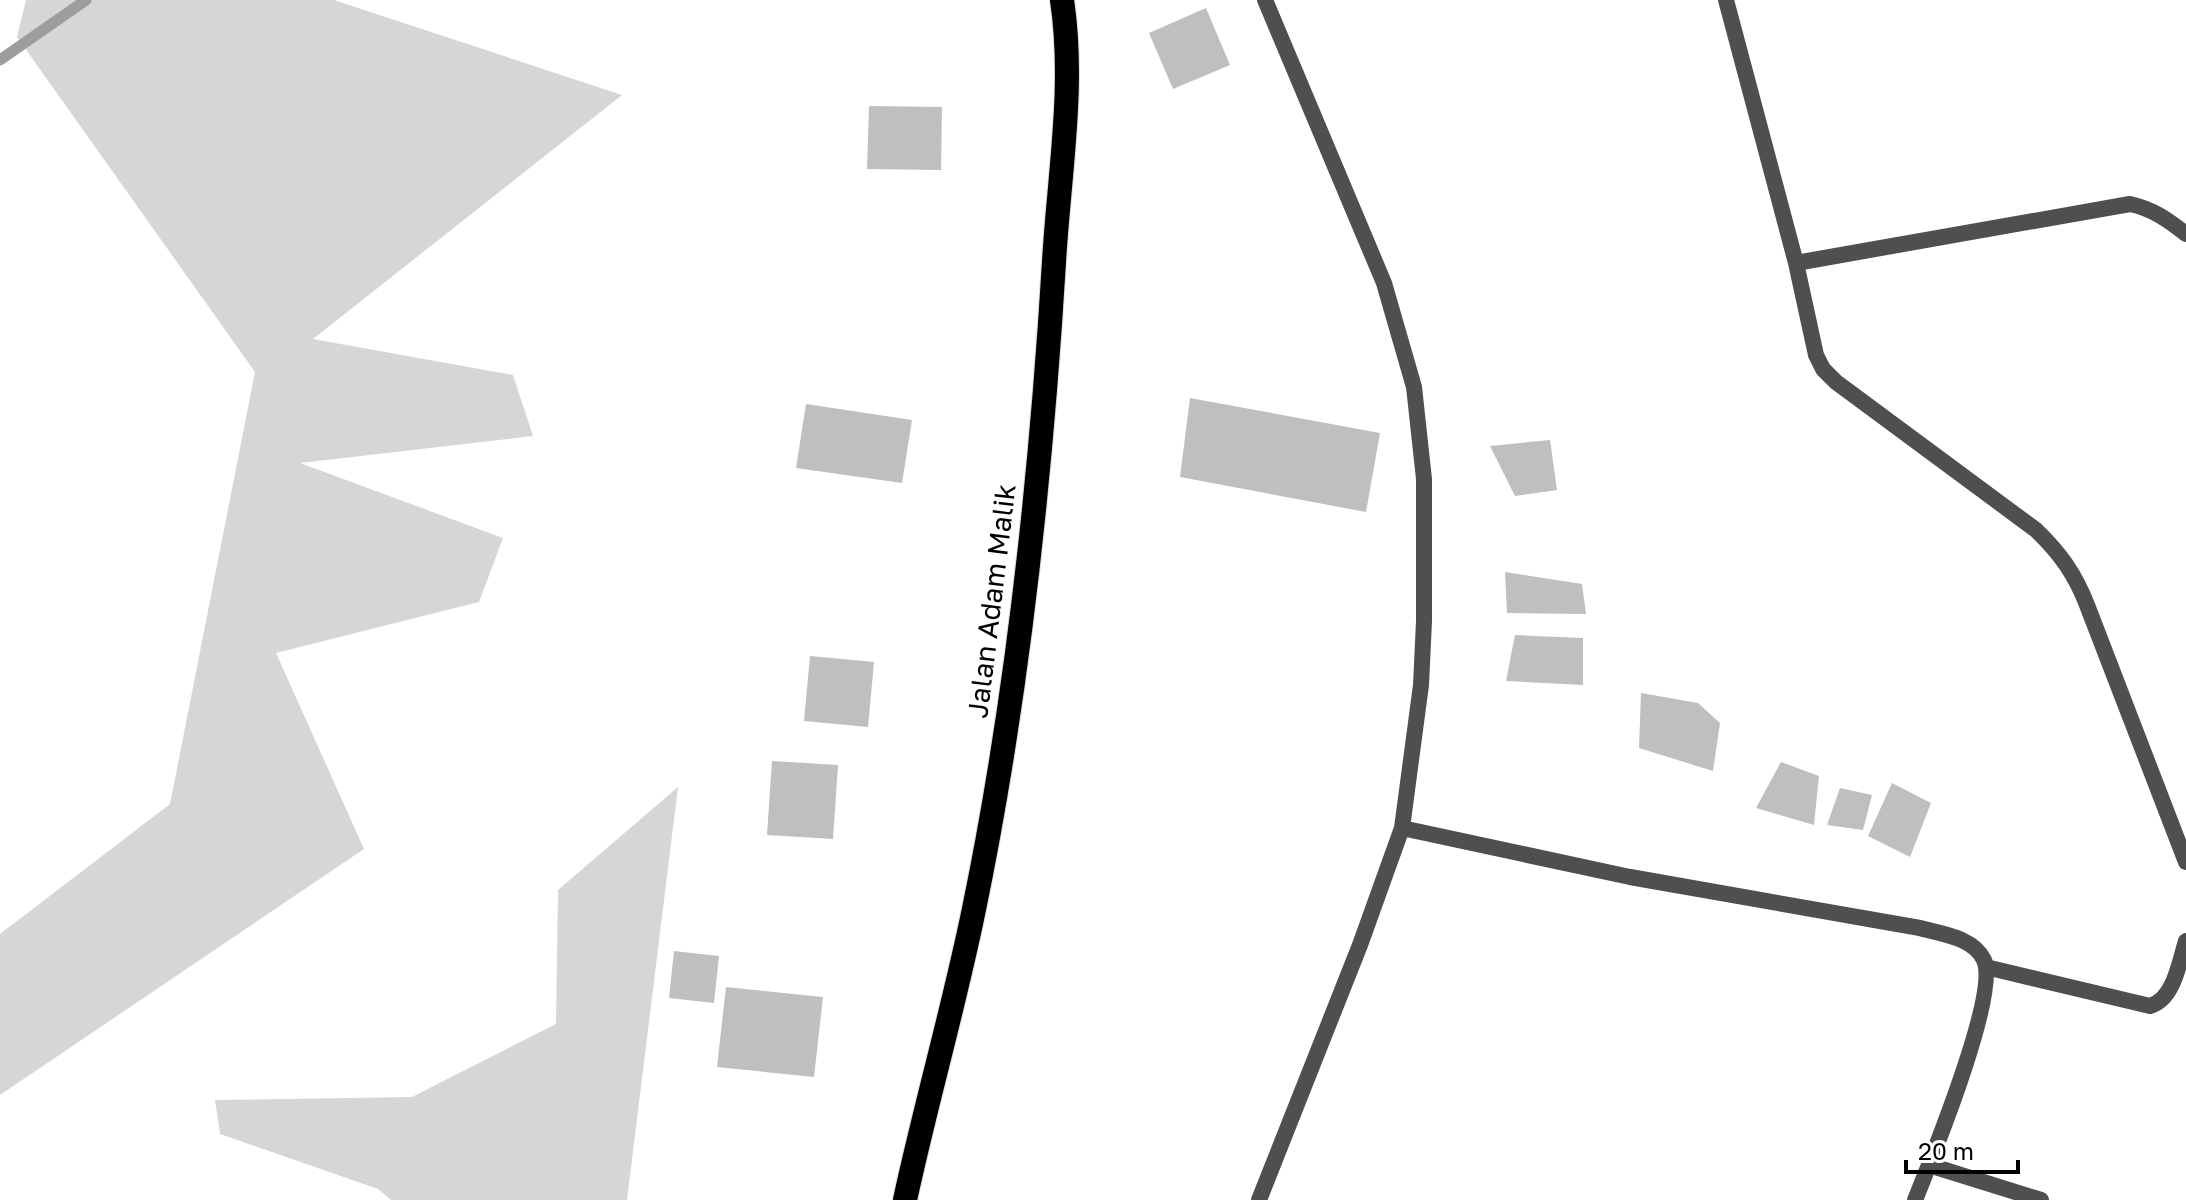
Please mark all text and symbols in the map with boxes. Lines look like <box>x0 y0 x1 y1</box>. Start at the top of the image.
street label: Jalan Adam Malik <box>960 482 1022 720</box>
scale bar <box>1906 1124 2018 1174</box>
text: 20 m <box>1918 1136 1974 1165</box>

